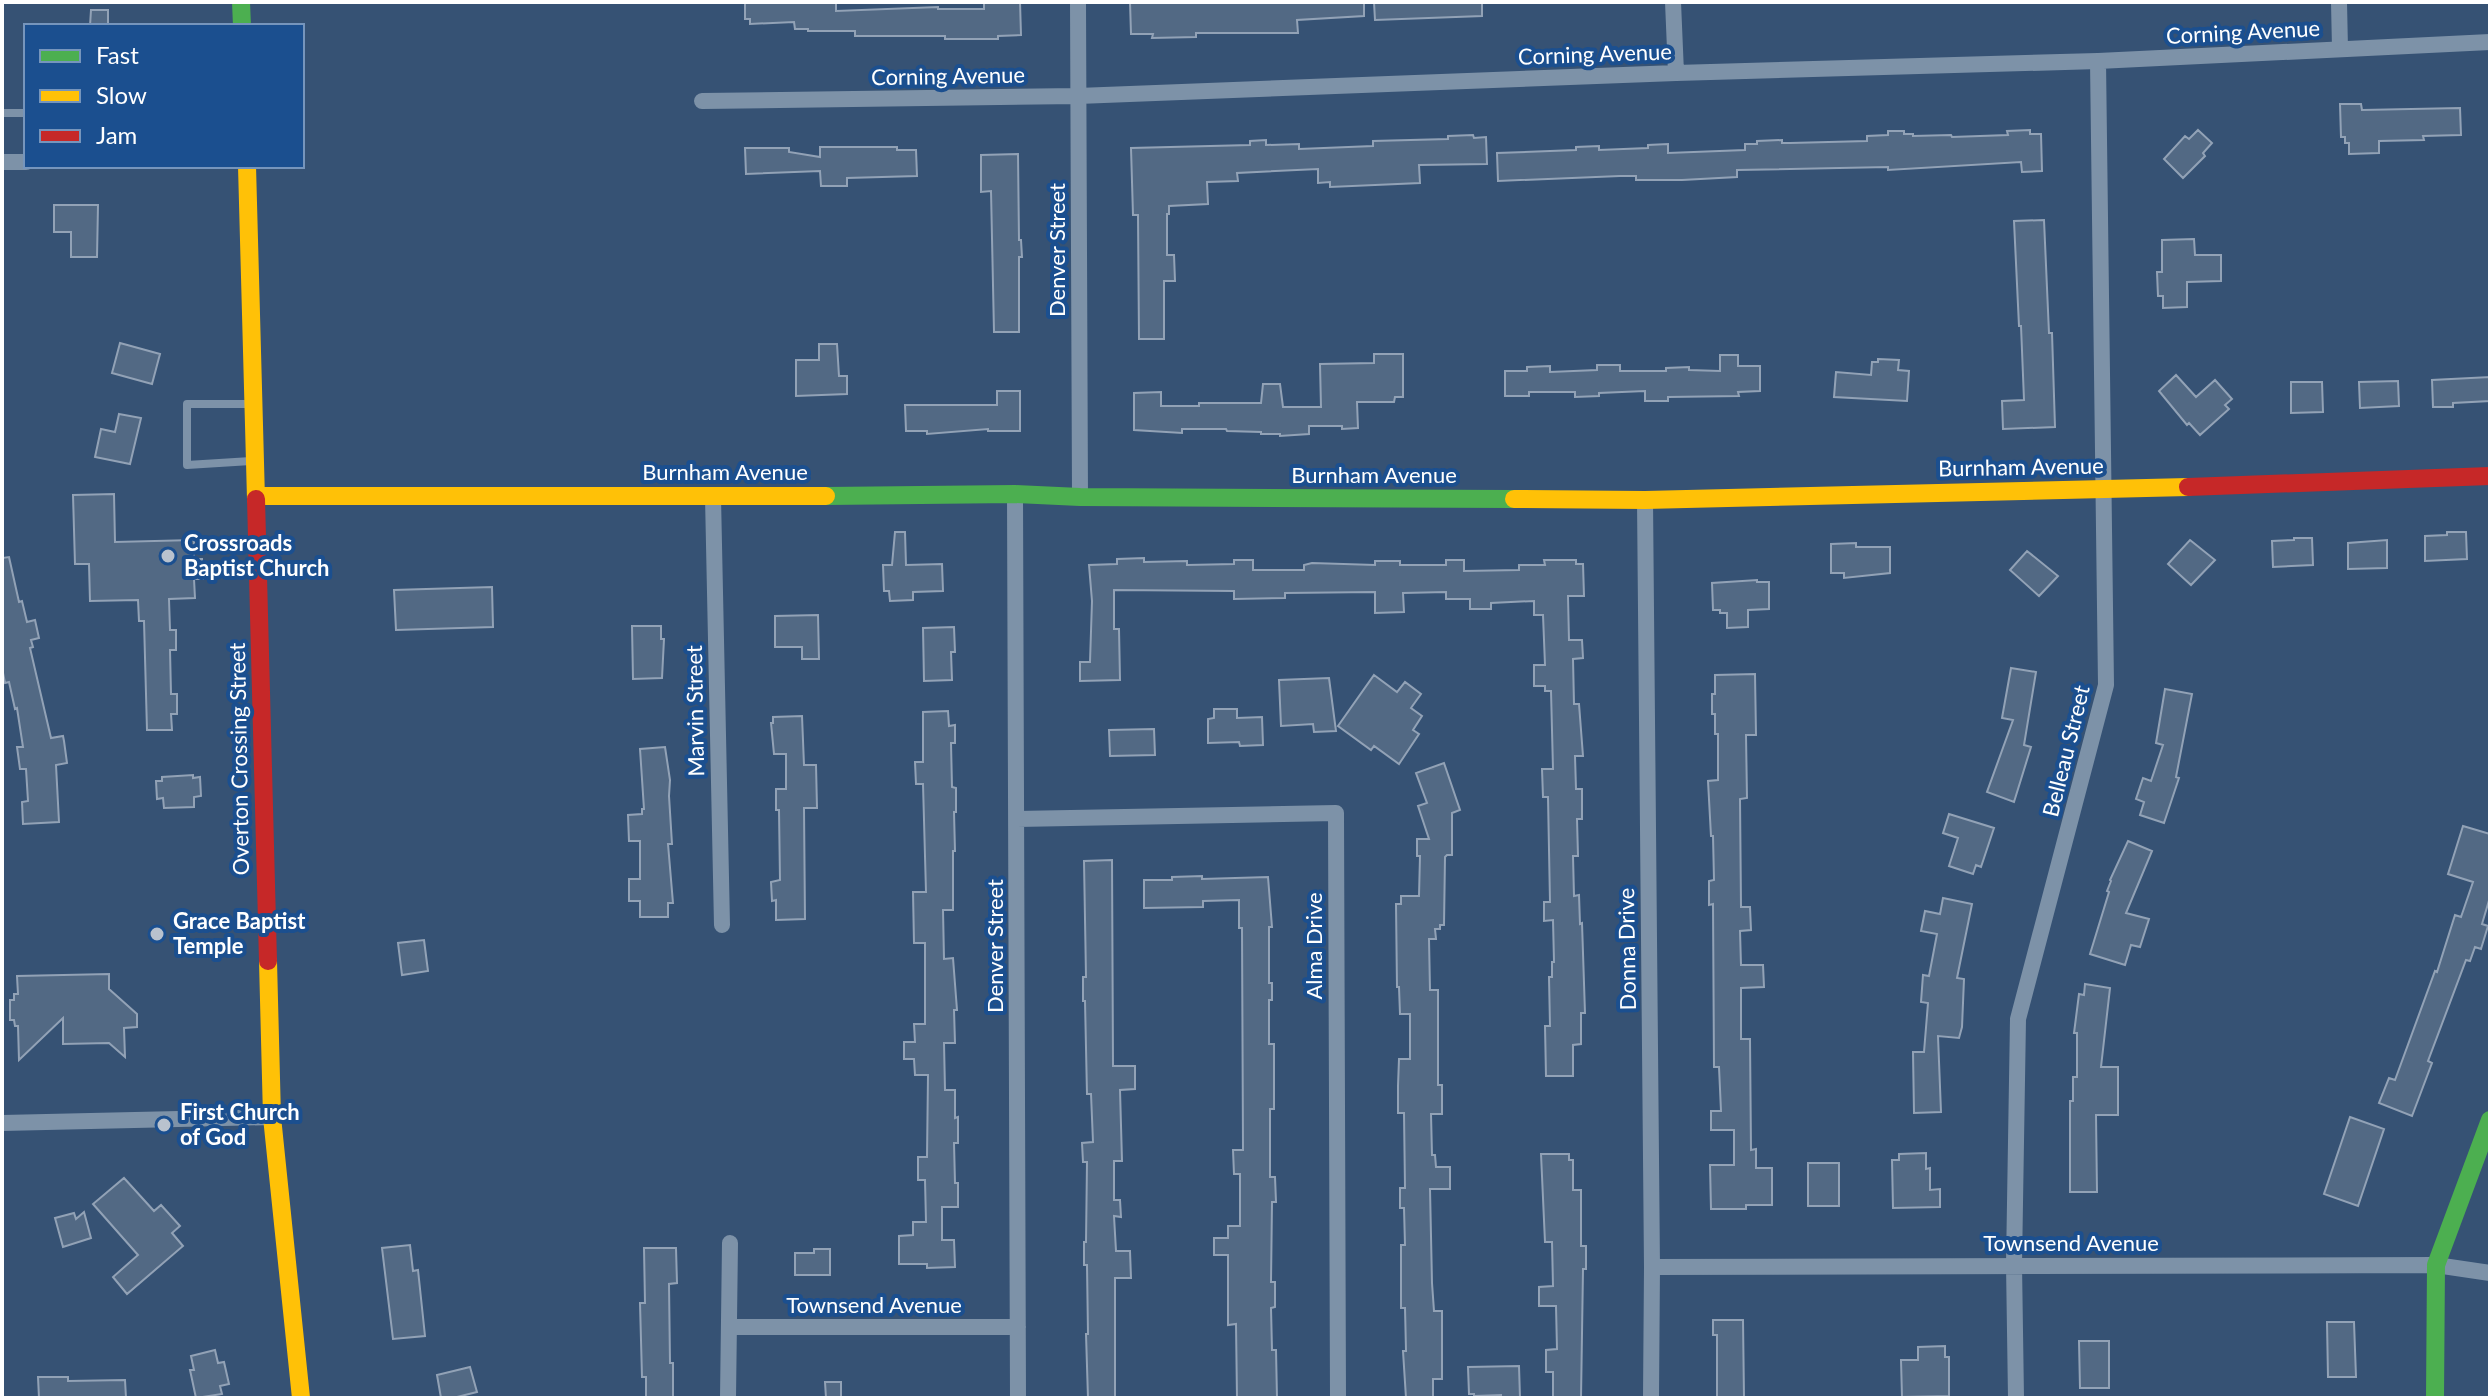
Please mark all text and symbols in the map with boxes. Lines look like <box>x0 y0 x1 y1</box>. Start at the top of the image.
street label: Corning Avenue <box>2165 14 2321 49</box>
legend <box>24 24 304 168</box>
street label: Corning Avenue <box>1518 37 1672 70</box>
text: Fast <box>96 40 139 69</box>
street label: Corning Avenue <box>871 61 1025 90</box>
text: Slow <box>96 80 147 109</box>
text: Jam <box>96 120 137 149</box>
street label: Denver Street <box>1043 183 1070 317</box>
street label: Burnham Avenue <box>1938 452 2104 481</box>
street label: Burnham Avenue <box>642 458 808 485</box>
street label: Burnham Avenue <box>1291 461 1457 488</box>
place label: Crossroads Baptist Church <box>184 529 329 581</box>
marker: Crossroads Baptist Church <box>159 547 177 565</box>
street label: Overton Crossing Street <box>223 642 254 876</box>
street label: Marvin Street <box>680 645 709 777</box>
street label: Belleau Street <box>2036 682 2095 819</box>
street label: Denver Street <box>981 879 1008 1013</box>
street label: Donna Drive <box>1612 887 1641 1011</box>
street label: Alma Drive <box>1300 892 1327 1000</box>
place label: Grace Baptist Temple <box>173 907 306 959</box>
marker: Grace Baptist Temple <box>148 925 166 943</box>
place label: First Church of God <box>180 1098 300 1150</box>
marker: First Church of God <box>155 1116 173 1134</box>
street label: Townsend Avenue <box>1983 1229 2159 1256</box>
street label: Townsend Avenue <box>786 1291 962 1318</box>

